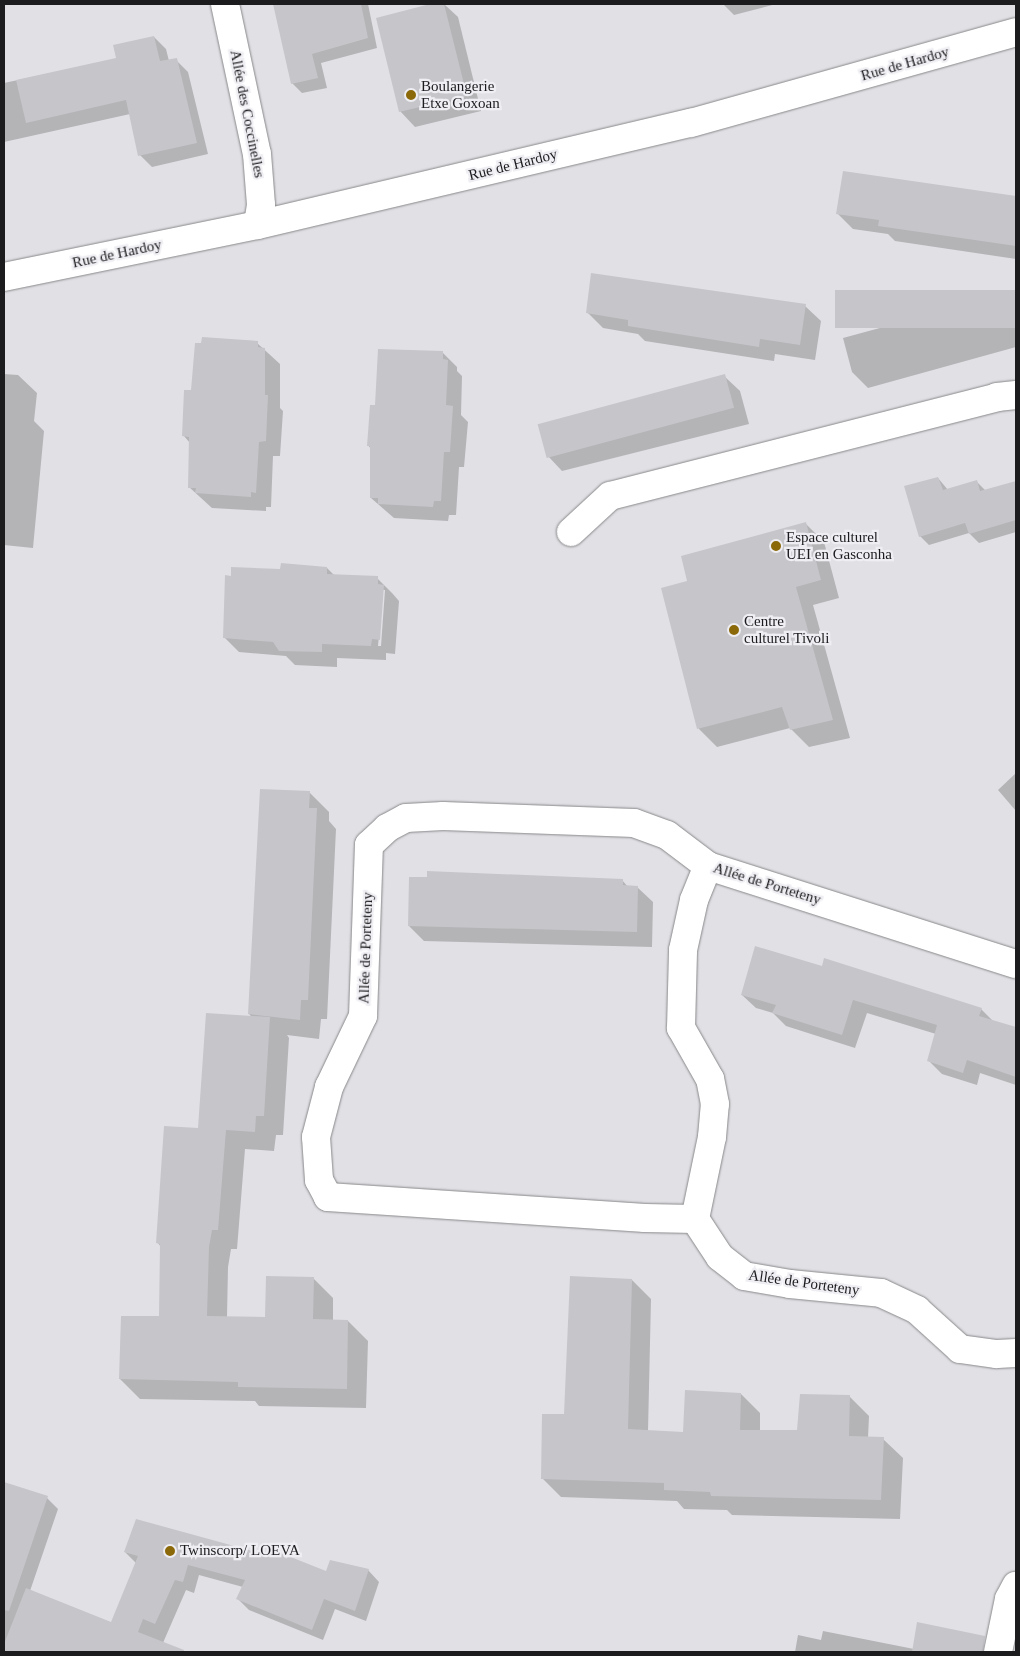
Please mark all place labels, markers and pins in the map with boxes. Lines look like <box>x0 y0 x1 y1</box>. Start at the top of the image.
place label: Boulangerie Etxe Goxoan <box>421 77 500 112</box>
marker: Boulangerie Etxe Goxoan <box>405 89 417 101</box>
place label: Espace culturel UEI en Gasconha <box>786 528 892 563</box>
marker: Espace culturel UEI en Gasconha <box>770 540 782 552</box>
place label: Centre culturel Tivoli <box>744 612 830 647</box>
marker: Centre culturel Tivoli <box>728 624 740 636</box>
place label: Twinscorp/ LOEVA <box>180 1542 300 1560</box>
marker: Twinscorp/ LOEVA <box>164 1545 176 1557</box>

